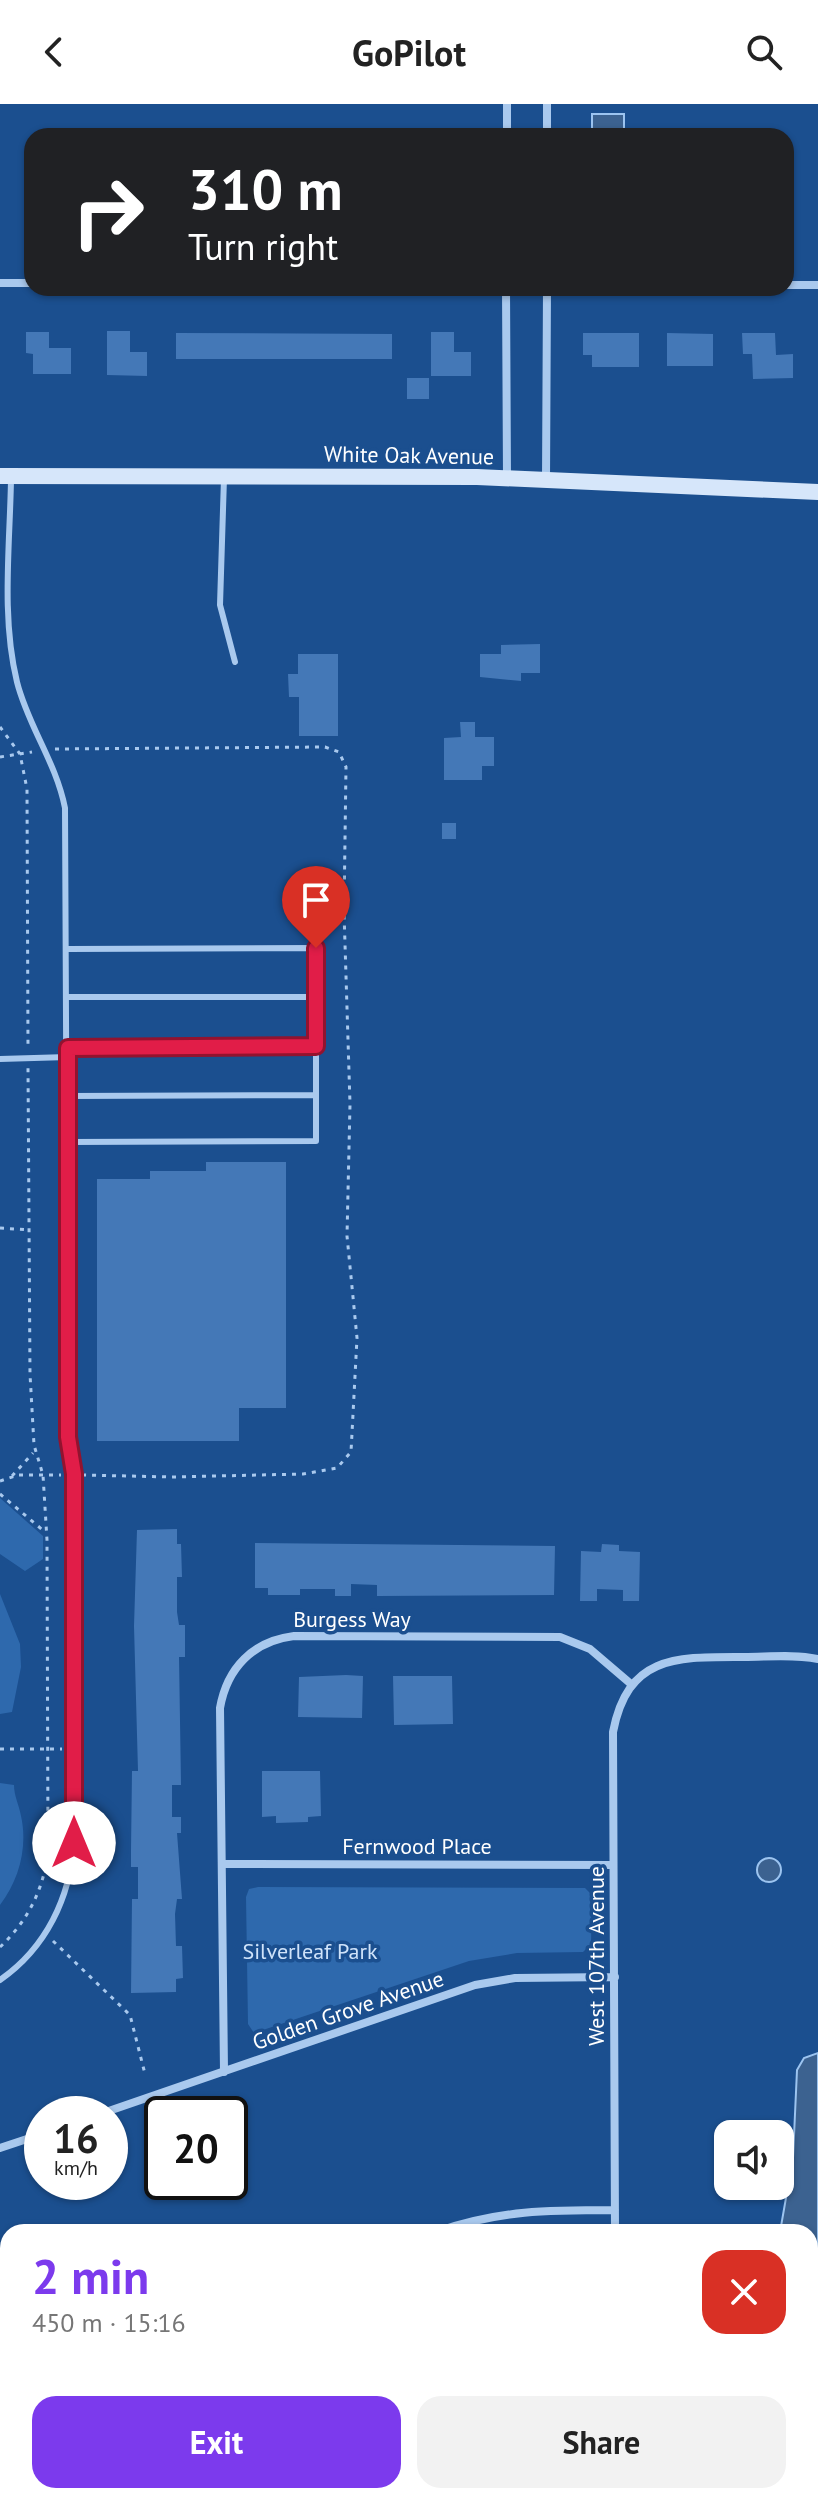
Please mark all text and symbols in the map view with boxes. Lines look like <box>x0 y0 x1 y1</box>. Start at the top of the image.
text: GoPilot <box>352 29 466 76</box>
icon: back <box>32 30 76 74</box>
icon: search <box>742 30 786 74</box>
text: 310 m <box>188 153 343 225</box>
icon: right <box>56 160 160 264</box>
text: Turn right <box>188 223 338 270</box>
street label: White Oak Avenue <box>324 440 494 470</box>
pin <box>282 866 350 948</box>
icon: arrive <box>294 878 338 922</box>
street label: Burgess Way <box>293 1605 412 1633</box>
position arrow <box>32 1801 116 1885</box>
street label: Fernwood Place <box>342 1832 492 1860</box>
street label: West 107th Avenue <box>582 1866 610 2046</box>
park label: Silverleaf Park <box>243 1937 378 1965</box>
street label: Golden Grove Avenue <box>249 1964 447 2056</box>
speed limit sign: 20 <box>144 2096 248 2200</box>
text: 16 <box>53 2112 99 2164</box>
map controls <box>714 2120 794 2200</box>
button: sound <box>714 2120 794 2200</box>
text: km/h <box>54 2155 98 2181</box>
text: 2 min <box>32 2245 149 2307</box>
button: close <box>702 2250 786 2334</box>
text: 450 m · 15:16 <box>32 2306 186 2339</box>
button: Exit <box>32 2396 401 2488</box>
button: Share <box>417 2396 786 2488</box>

